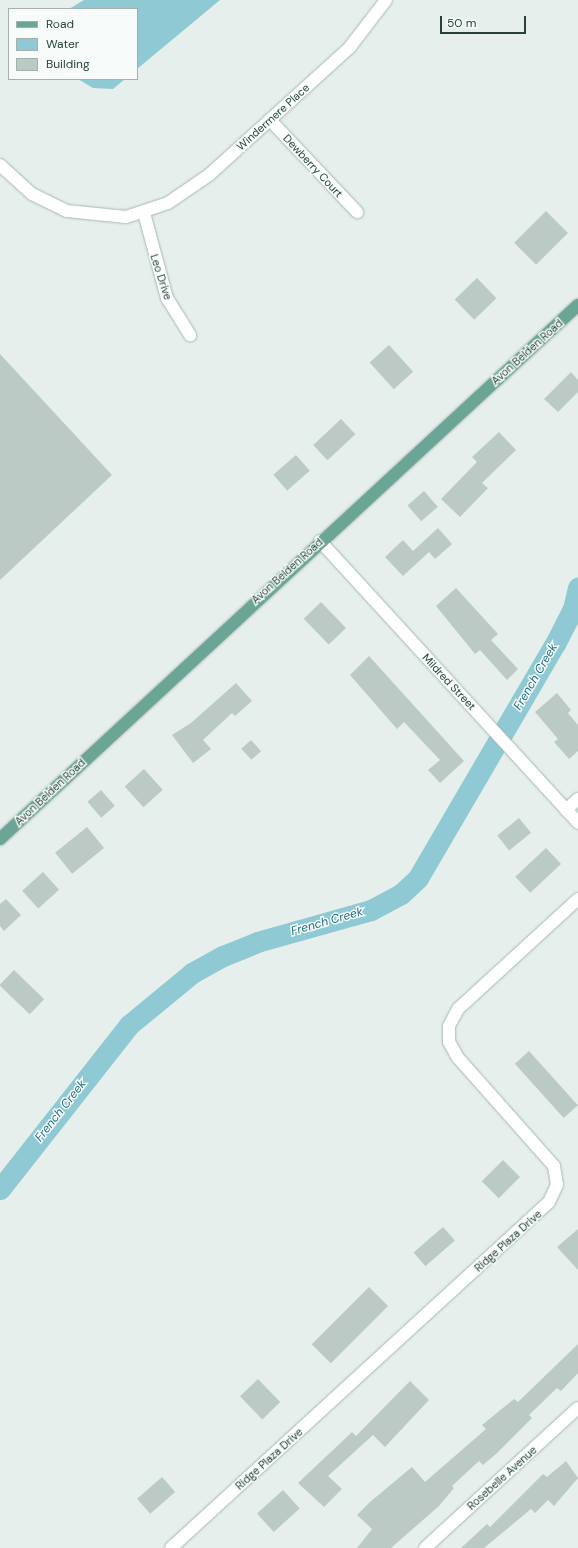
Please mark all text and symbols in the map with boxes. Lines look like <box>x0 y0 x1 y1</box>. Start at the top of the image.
legend <box>8 8 138 80</box>
scale bar <box>442 8 528 34</box>
text: 50 m <box>447 15 476 31</box>
text: Road <box>46 16 74 32</box>
text: Water <box>46 36 79 52</box>
text: Building <box>46 56 90 72</box>
street label: Windermere Place <box>234 81 312 153</box>
street label: Dewberry Court <box>280 132 346 200</box>
street label: Leo Drive <box>147 252 175 302</box>
street label: Avon Belden Road <box>489 317 565 387</box>
street label: Avon Belden Road <box>249 536 325 606</box>
water label: French Creek <box>511 641 561 713</box>
street label: Mildred Street <box>420 651 478 713</box>
street label: Avon Belden Road <box>12 756 88 828</box>
water label: French Creek <box>289 905 365 939</box>
water label: French Creek <box>32 1077 90 1145</box>
street label: Ridge Plaza Drive <box>472 1207 544 1275</box>
street label: Ridge Plaza Drive <box>233 1425 305 1493</box>
street label: Rosebelle Avenue <box>464 1443 540 1513</box>

